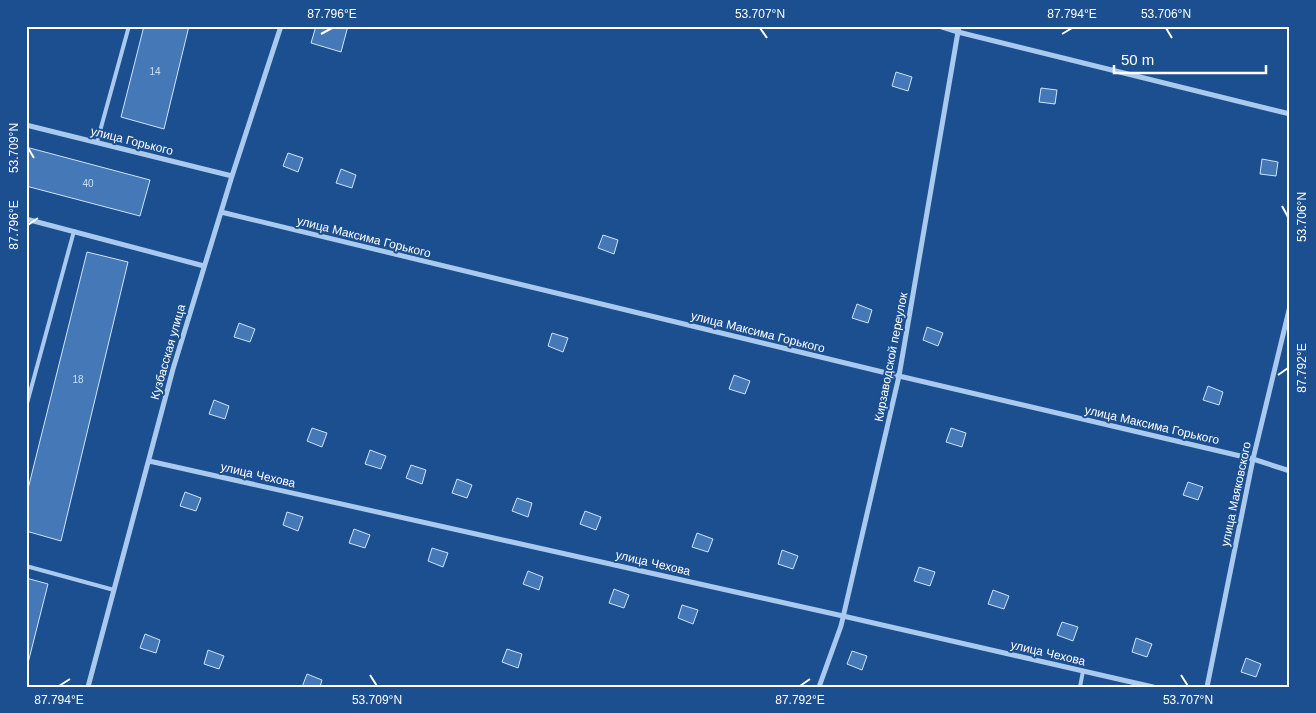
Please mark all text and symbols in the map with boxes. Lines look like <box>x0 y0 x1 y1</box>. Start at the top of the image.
text: 87.796°E <box>307 7 357 21</box>
text: 53.707°N <box>735 7 785 21</box>
text: 87.794°E <box>1047 7 1097 21</box>
text: 53.706°N <box>1141 7 1191 21</box>
scale bar <box>1114 42 1266 74</box>
text: 50 m <box>1121 51 1154 68</box>
house number: 14 <box>149 66 161 77</box>
text: 53.709°N <box>7 123 21 173</box>
street label: улица Горького <box>89 124 175 158</box>
house number: 40 <box>82 178 94 189</box>
text: 53.706°N <box>1295 192 1309 242</box>
text: 87.796°E <box>7 200 21 250</box>
street label: улица Максима Горького <box>296 214 433 261</box>
street label: Кирзаводской переулок <box>872 290 911 423</box>
street label: Кузбасская улица <box>148 302 188 401</box>
street label: улица Максима Горького <box>690 309 827 356</box>
text: 87.792°E <box>1295 343 1309 393</box>
house number: 18 <box>72 374 84 385</box>
street label: улица Максима Горького <box>1083 403 1221 447</box>
street label: улица Маяковского <box>1218 440 1254 548</box>
street label: улица Чехова <box>219 460 297 490</box>
street label: улица Чехова <box>614 548 692 578</box>
street label: улица Чехова <box>1009 638 1087 668</box>
text: 87.794°E <box>34 693 84 707</box>
text: 53.709°N <box>352 693 402 707</box>
text: 87.792°E <box>775 693 825 707</box>
text: 53.707°N <box>1163 693 1213 707</box>

